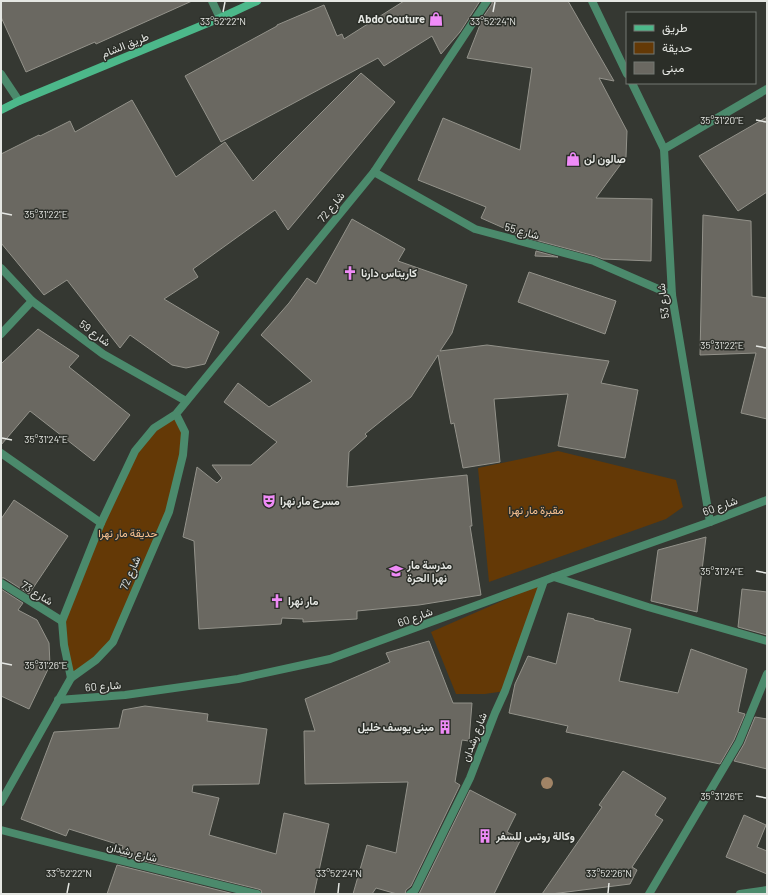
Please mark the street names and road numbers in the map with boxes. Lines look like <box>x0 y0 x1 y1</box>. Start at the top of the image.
street label: طريق الشام <box>99 29 151 62</box>
street label: شارع 72 <box>314 189 349 226</box>
street label: شارع 55 <box>503 220 541 243</box>
street label: شارع 53 <box>654 282 673 320</box>
street label: شارع 59 <box>76 317 114 350</box>
street label: شارع 60 <box>701 493 740 520</box>
street label: شارع 72 <box>117 554 144 592</box>
street label: شارع 73 <box>18 578 56 609</box>
street label: شارع 60 <box>396 604 435 631</box>
street label: شارع 60 <box>84 677 122 696</box>
street label: شارع رشدان <box>458 710 491 764</box>
street label: شارع رشدان <box>105 839 159 866</box>

